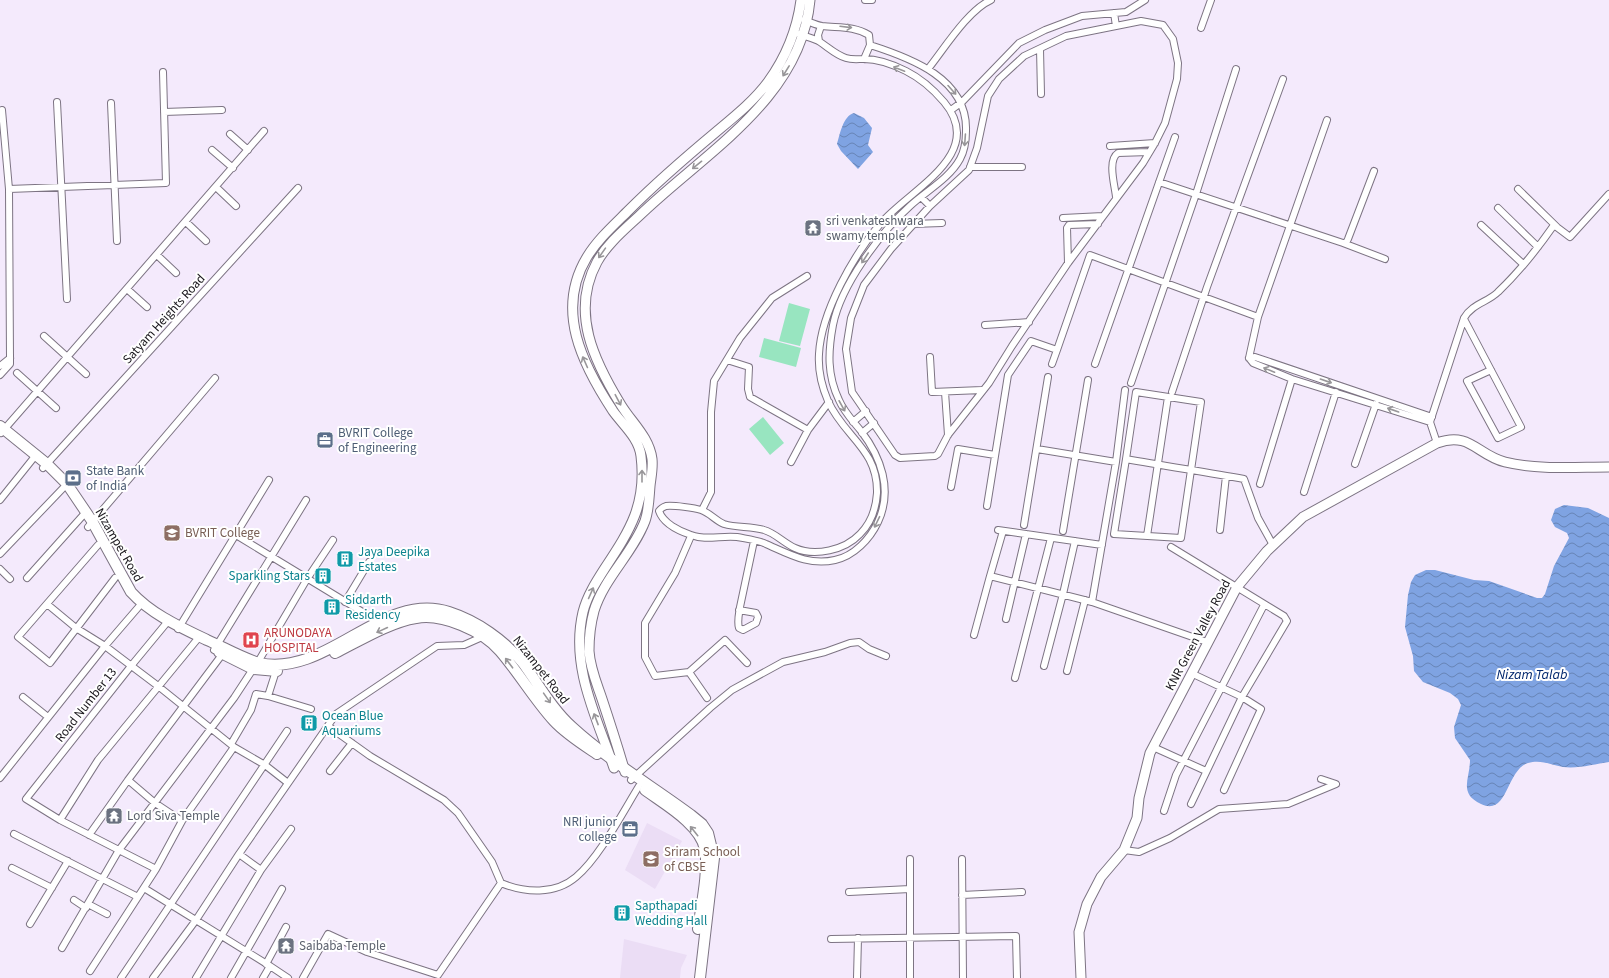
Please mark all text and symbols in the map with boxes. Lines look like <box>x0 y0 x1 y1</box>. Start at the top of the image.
one-way arrow <box>839 24 852 31</box>
one-way arrow <box>894 64 906 72</box>
one-way arrow <box>782 65 790 76</box>
one-way arrow <box>947 85 956 96</box>
one-way arrow <box>962 133 969 146</box>
one-way arrow <box>692 161 703 169</box>
place label: sri venkateshwara swamy temple <box>826 212 924 245</box>
temple icon: sri venkateshwara swamy temple <box>803 218 823 238</box>
one-way arrow <box>598 247 606 259</box>
one-way arrow <box>861 252 869 263</box>
street label: Satyam Heights Road <box>119 270 209 368</box>
one-way arrow <box>581 356 589 368</box>
one-way arrow <box>1264 366 1276 373</box>
one-way arrow <box>1319 378 1332 385</box>
one-way arrow <box>615 394 622 406</box>
one-way arrow <box>839 399 846 411</box>
one-way arrow <box>1387 406 1399 414</box>
place label: BVRIT College of Engineering <box>338 424 417 457</box>
office icon: BVRIT College of Engineering <box>315 430 335 450</box>
place label: State Bank of India <box>86 462 145 495</box>
bank icon: State Bank of India <box>63 468 83 488</box>
one-way arrow <box>638 470 646 483</box>
street label: Nizampet Road <box>91 505 147 585</box>
one-way arrow <box>873 516 881 528</box>
school or university icon: BVRIT College <box>162 523 182 543</box>
place label: BVRIT College <box>185 524 260 542</box>
place label: Jaya Deepika Estates <box>358 543 430 576</box>
building icon: Jaya Deepika Estates <box>335 549 355 569</box>
building icon: Sparkling Stars <box>313 566 333 586</box>
place label: Sparkling Stars <box>229 567 311 585</box>
street label: KNR Green Valley Road <box>1161 576 1235 694</box>
one-way arrow <box>588 587 595 599</box>
place label: Siddarth Residency <box>345 591 400 624</box>
building icon: Siddarth Residency <box>322 597 342 617</box>
place label: ARUNODAYA HOSPITAL <box>264 624 333 657</box>
one-way arrow <box>376 627 388 634</box>
hospital icon: ARUNODAYA HOSPITAL <box>241 630 261 650</box>
street label: Nizampet Road <box>508 632 574 708</box>
one-way arrow <box>505 657 513 668</box>
street label: Road Number 13 <box>51 664 121 746</box>
water label: Nizam Talab <box>1496 665 1568 685</box>
one-way arrow <box>543 692 551 703</box>
place label: Ocean Blue Aquariums <box>322 707 383 740</box>
building icon: Ocean Blue Aquariums <box>299 713 319 733</box>
one-way arrow <box>592 713 600 725</box>
temple icon: Lord Siva Temple <box>104 806 124 826</box>
place label: Lord Siva Temple <box>127 807 220 825</box>
place label: NRI junior college <box>563 813 617 846</box>
office icon: NRI junior college <box>620 819 640 839</box>
one-way arrow <box>690 825 699 836</box>
place label: Sriram School of CBSE <box>664 843 740 876</box>
school or university icon: Sriram School of CBSE <box>641 849 661 869</box>
place label: Sapthapadi Wedding Hall <box>635 897 707 930</box>
building icon: Sapthapadi Wedding Hall <box>612 903 632 923</box>
temple icon: Saibaba Temple <box>276 936 296 956</box>
place label: Saibaba Temple <box>299 937 386 955</box>

